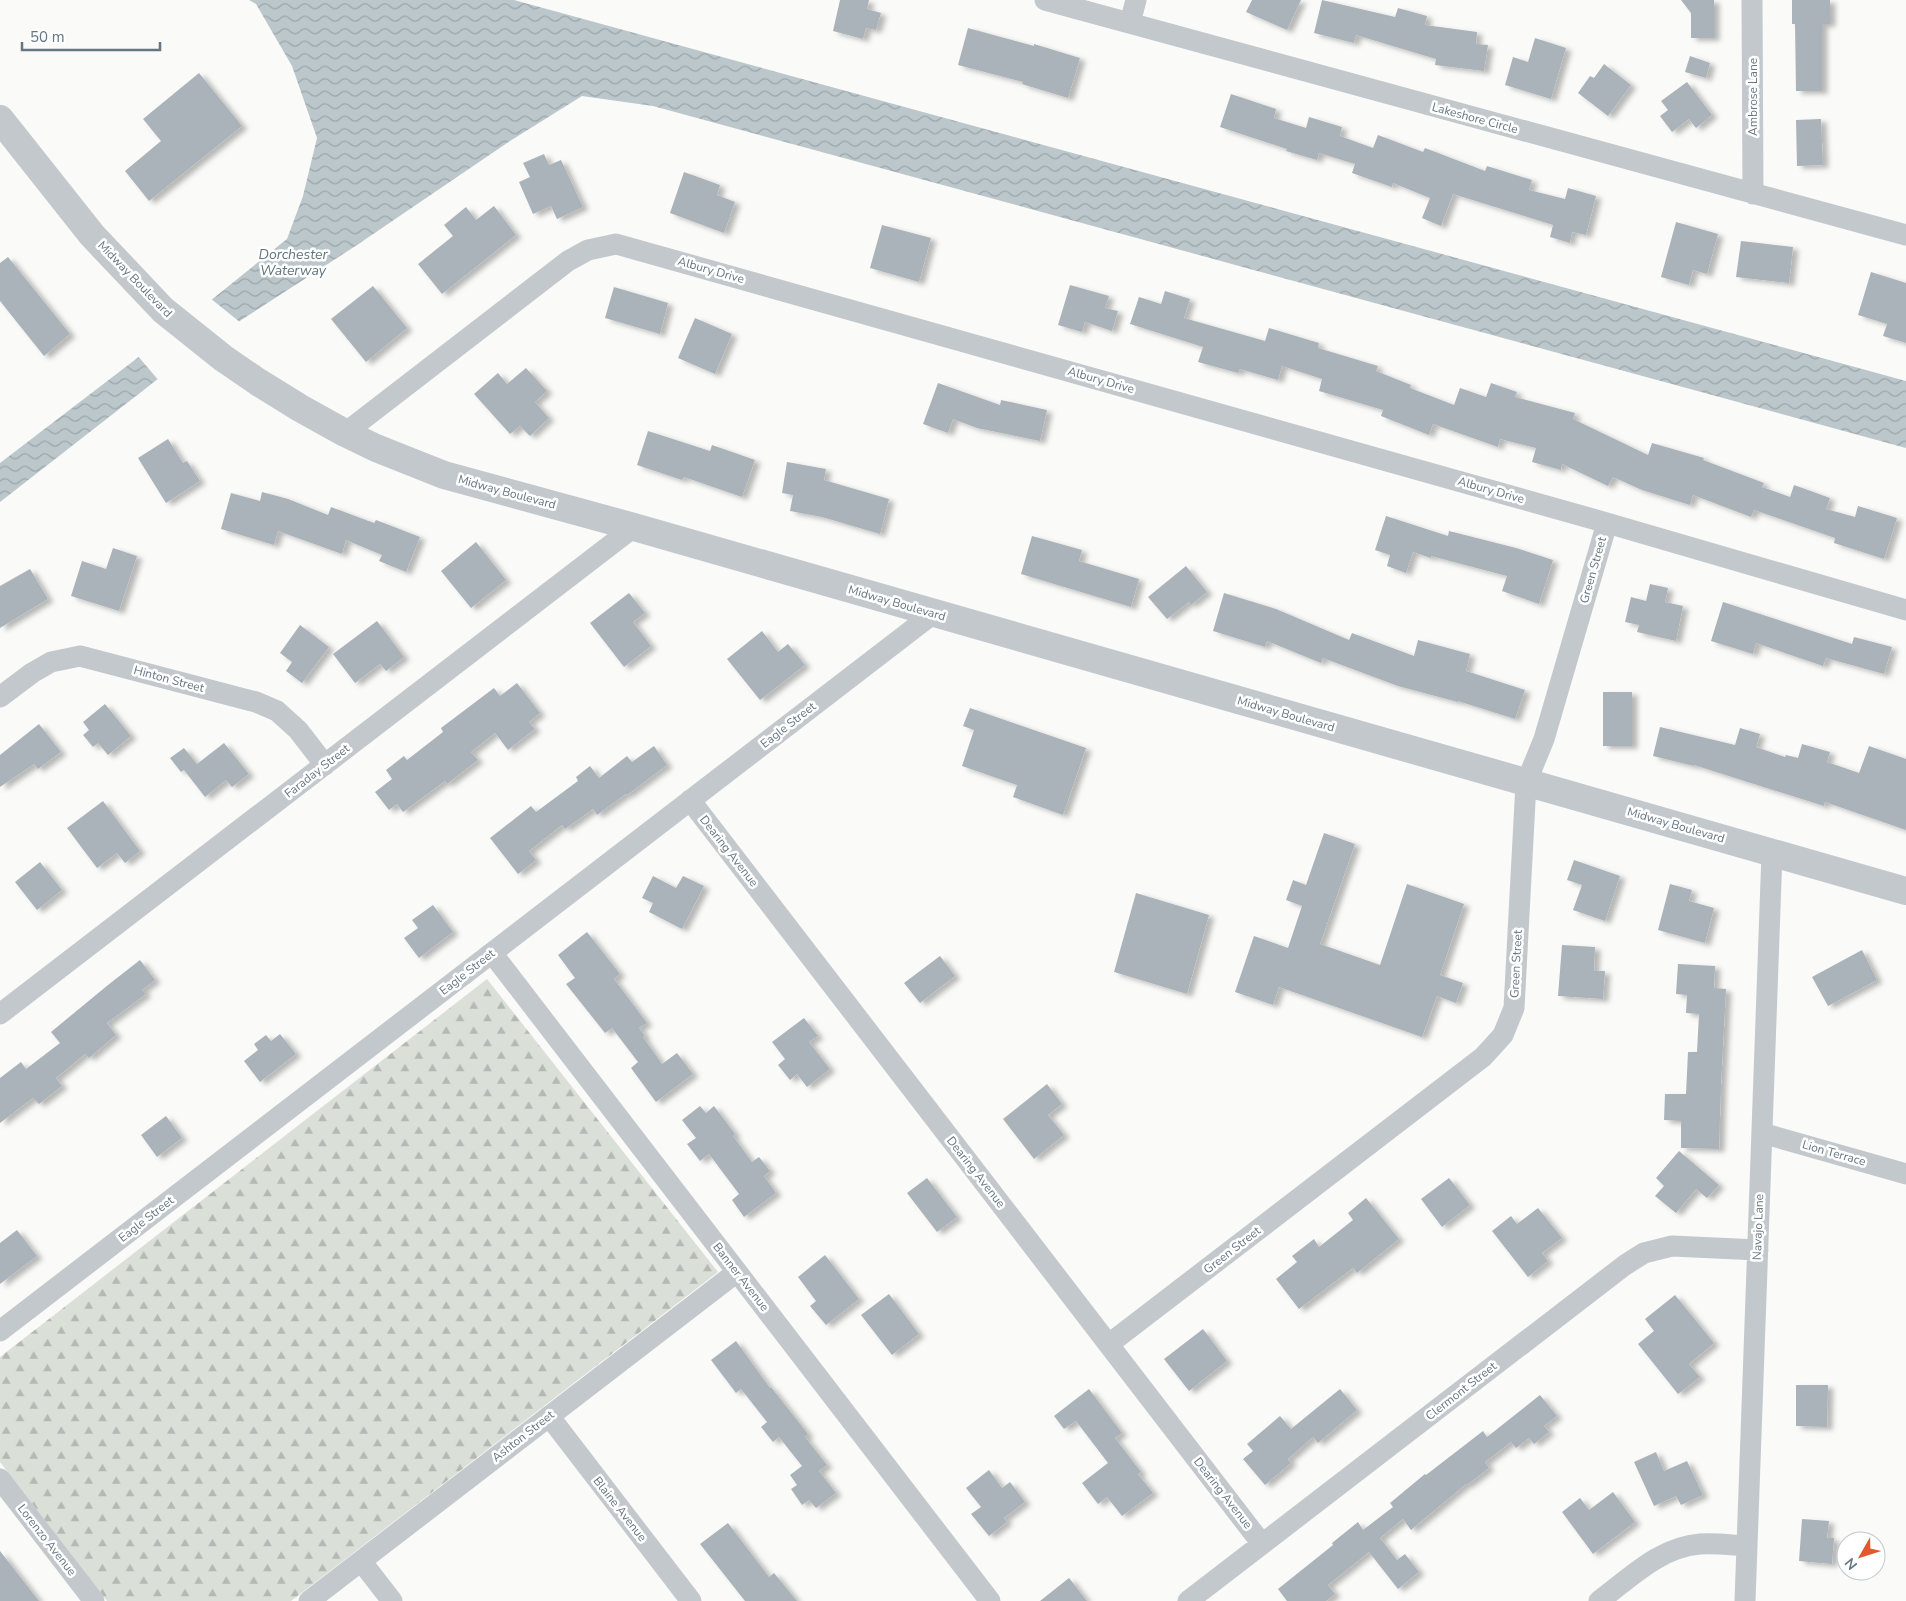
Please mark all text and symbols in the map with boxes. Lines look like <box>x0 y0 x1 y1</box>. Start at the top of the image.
scale bar <box>22 20 160 52</box>
text: 50 m <box>30 27 65 47</box>
street label: Ambrose Lane <box>1745 58 1761 136</box>
street label: Lakeshore Circle <box>1430 99 1520 137</box>
street label: Midway Boulevard <box>94 237 176 321</box>
water label: Dorchester Waterway <box>259 245 328 280</box>
street label: Albury Drive <box>676 253 746 287</box>
street label: Albury Drive <box>1066 363 1136 397</box>
street label: Midway Boulevard <box>456 471 558 513</box>
street label: Albury Drive <box>1456 473 1526 507</box>
street label: Green Street <box>1576 534 1610 605</box>
street label: Midway Boulevard <box>846 581 948 625</box>
street label: Hinton Street <box>132 662 207 696</box>
street label: Midway Boulevard <box>1235 692 1337 736</box>
street label: Eagle Street <box>757 698 820 752</box>
street label: Faraday Street <box>281 740 354 801</box>
street label: Midway Boulevard <box>1625 803 1727 847</box>
street label: Dearing Avenue <box>696 812 762 890</box>
street label: Green Street <box>1506 929 1526 999</box>
street label: Eagle Street <box>436 945 499 999</box>
street label: Dearing Avenue <box>943 1133 1009 1211</box>
street label: Lion Terrace <box>1800 1136 1868 1170</box>
street label: Eagle Street <box>115 1192 178 1246</box>
street label: Navajo Lane <box>1749 1194 1767 1260</box>
street label: Green Street <box>1200 1222 1264 1277</box>
street label: Banner Avenue <box>709 1239 773 1315</box>
street label: Clermont Street <box>1422 1358 1500 1424</box>
street label: Ashton Street <box>489 1406 558 1465</box>
street label: Dearing Avenue <box>1190 1454 1256 1532</box>
street label: Blaine Avenue <box>590 1473 650 1545</box>
street label: Lorenzo Avenue <box>14 1501 80 1579</box>
north arrow <box>1836 1531 1886 1581</box>
text: N <box>1841 1554 1862 1574</box>

